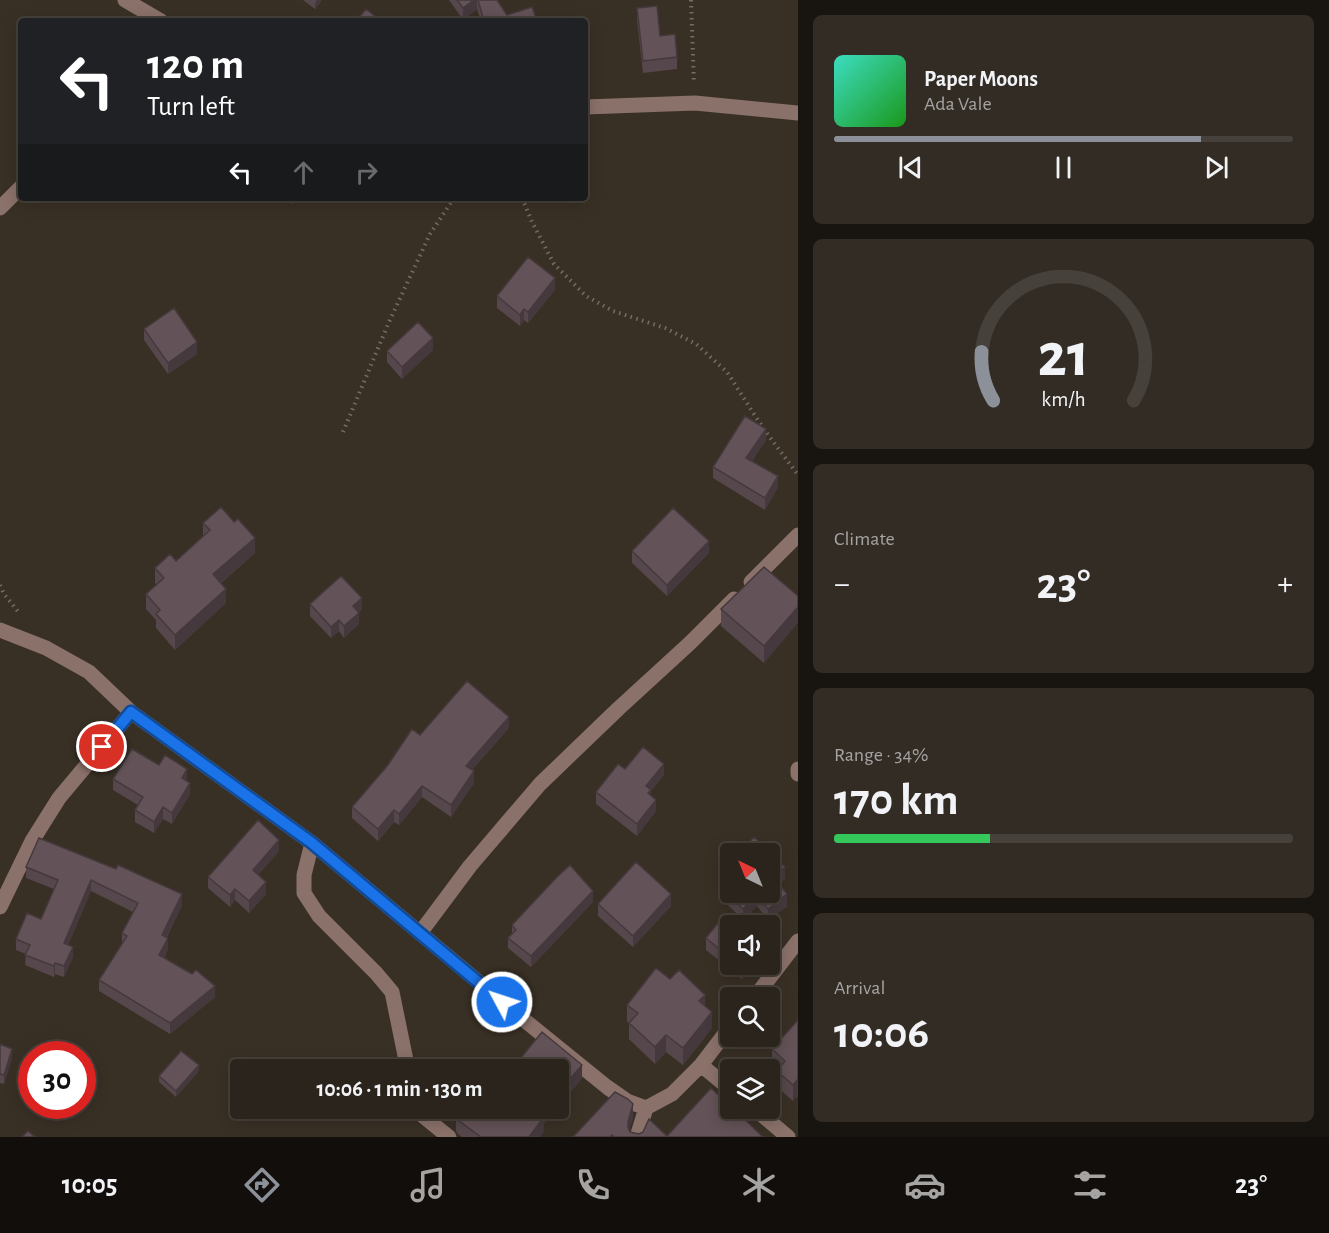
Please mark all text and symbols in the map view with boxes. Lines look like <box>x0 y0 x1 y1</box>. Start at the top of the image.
icon: left <box>48 42 126 120</box>
text: 120 m <box>147 44 244 86</box>
text: Paper Moons <box>924 68 1038 90</box>
text: Turn left <box>147 93 235 120</box>
text: Ada Vale <box>924 94 992 114</box>
icon: previous <box>894 151 927 184</box>
icon: pause <box>1047 151 1080 184</box>
icon: next <box>1200 151 1233 184</box>
icon: left <box>224 156 257 189</box>
icon: ahead <box>287 156 320 189</box>
icon: right <box>350 156 383 189</box>
text: 21 <box>1038 325 1089 387</box>
text: km/h <box>1041 390 1086 411</box>
text: Climate <box>834 529 895 549</box>
text: 23° <box>1037 562 1090 607</box>
text: − <box>834 568 850 601</box>
text: + <box>1277 568 1293 601</box>
pin <box>76 721 127 772</box>
icon: arrive <box>85 730 118 763</box>
text: Range · 34% <box>834 745 929 765</box>
text: 170 km <box>834 778 958 823</box>
north arrow <box>720 843 780 903</box>
map controls <box>720 843 780 1119</box>
button: sound <box>720 915 780 975</box>
position arrow <box>470 970 534 1034</box>
text: Arrival <box>834 978 885 998</box>
button: search <box>720 987 780 1047</box>
text: 10:06 <box>834 1011 929 1056</box>
speed limit sign: 30 <box>18 1041 96 1119</box>
button: layers <box>720 1059 780 1119</box>
text: 10:06 · 1 min · 130 m <box>316 1078 483 1100</box>
icon: directions <box>241 1164 283 1206</box>
icon: music <box>407 1164 449 1206</box>
icon: phone <box>572 1164 614 1206</box>
icon: climate <box>738 1164 780 1206</box>
icon: car <box>904 1164 946 1206</box>
icon: filters <box>1069 1164 1111 1206</box>
text: 10:05 <box>62 1171 118 1198</box>
text: 23° <box>1235 1171 1267 1198</box>

